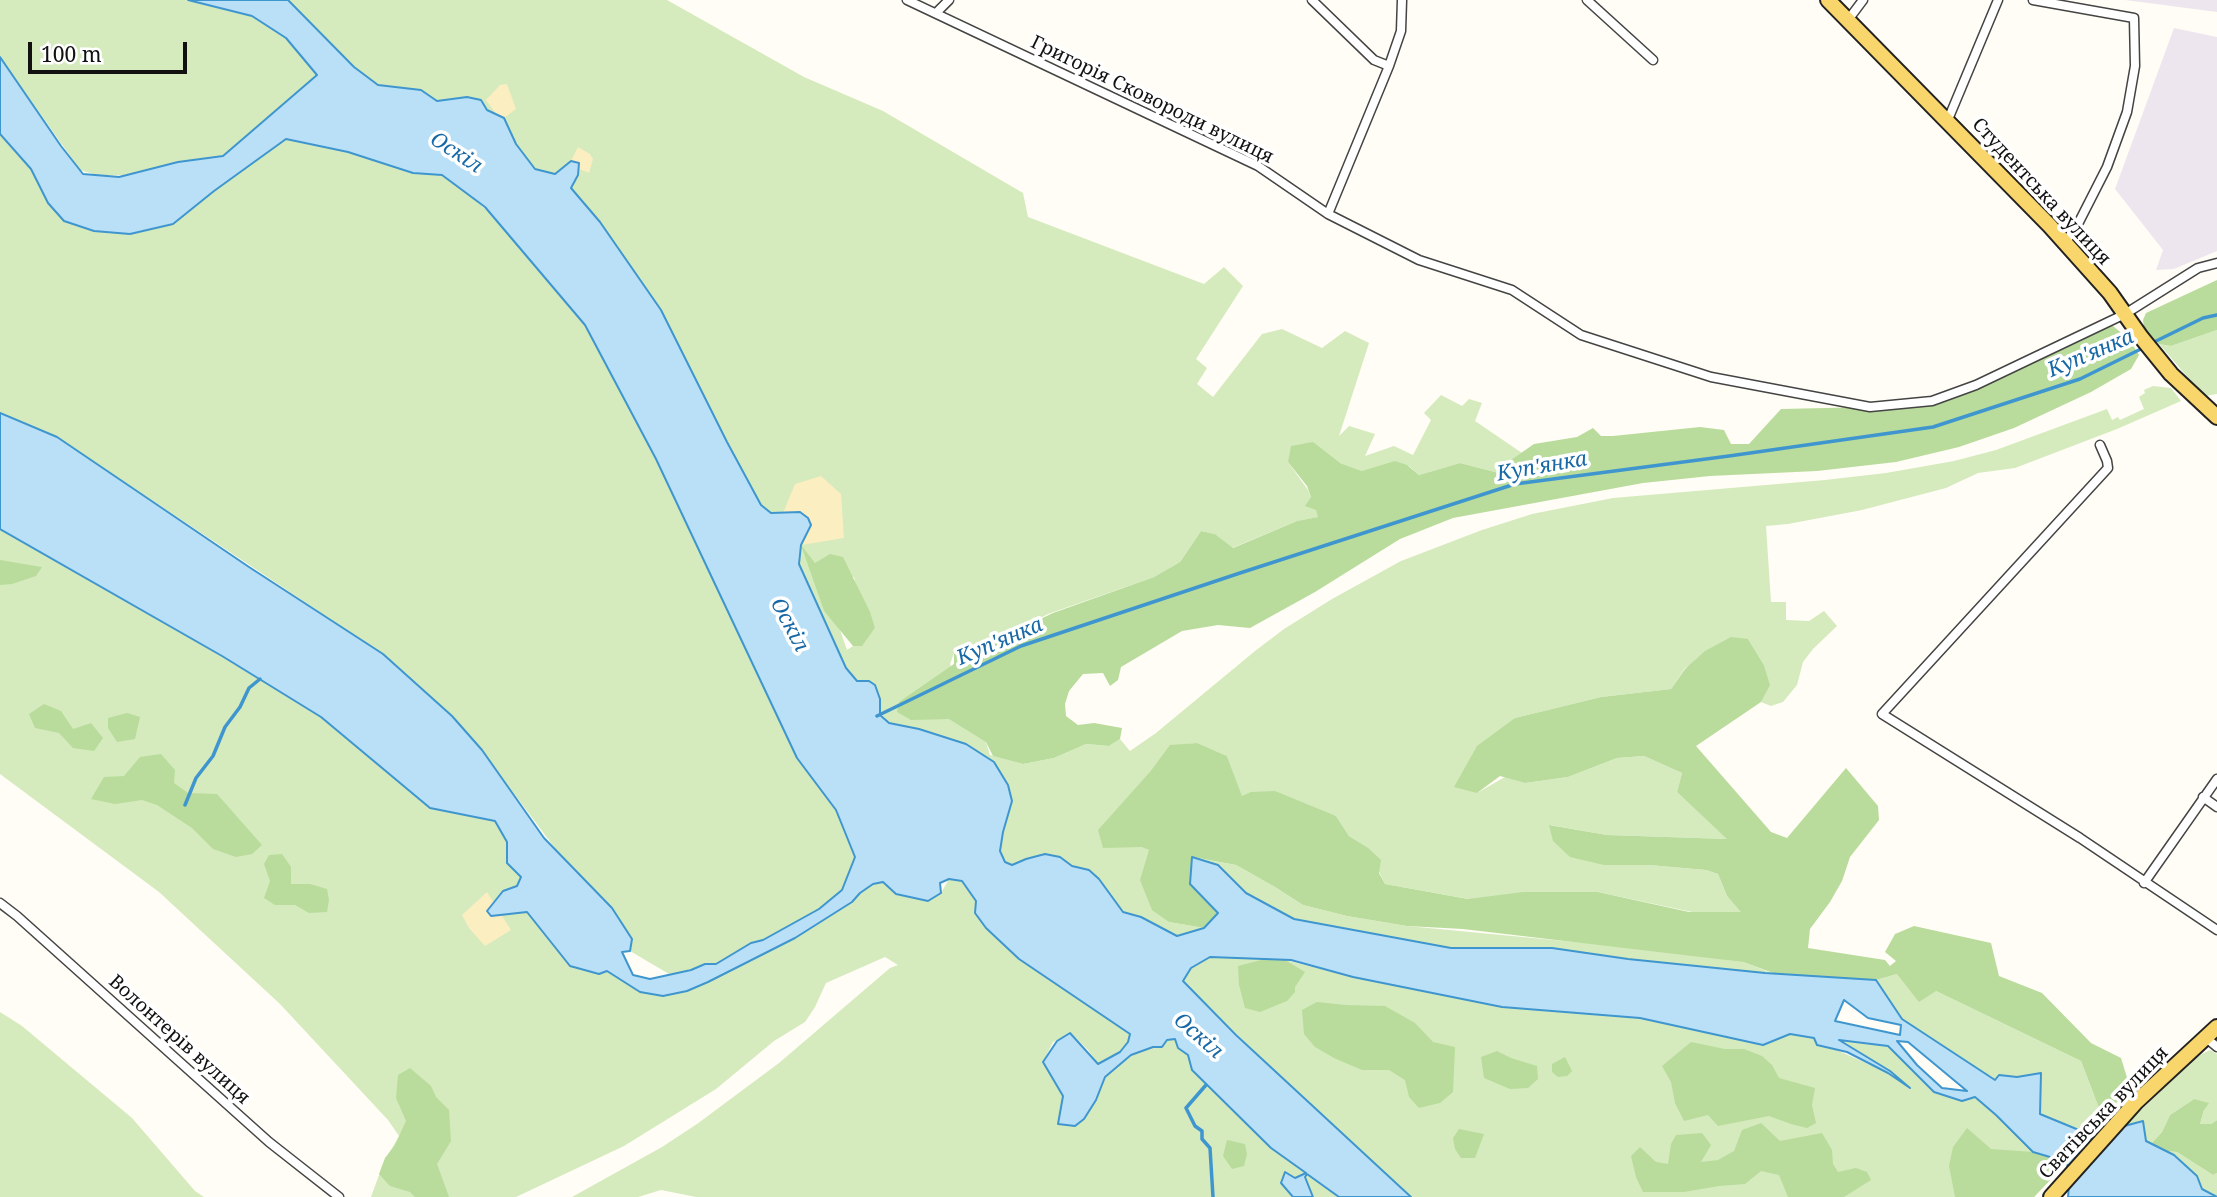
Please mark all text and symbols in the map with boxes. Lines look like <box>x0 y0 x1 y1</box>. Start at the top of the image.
scale bar <box>32 28 191 72</box>
street label: Григорія Сковороди вулиця <box>1027 31 1277 169</box>
text: 100 m <box>41 40 102 68</box>
street label: Студентська вулиця <box>1967 114 2115 270</box>
water label: Оскіл <box>425 127 487 179</box>
water label: Куп'янка <box>2044 325 2138 383</box>
water label: Куп'янка <box>1495 447 1589 487</box>
water label: Оскіл <box>764 594 814 656</box>
water label: Куп'янка <box>953 613 1047 671</box>
street label: Волонтерів вулиця <box>104 971 254 1109</box>
water label: Оскіл <box>1168 1008 1228 1064</box>
street label: Сватівська вулиця <box>2035 1042 2173 1184</box>

